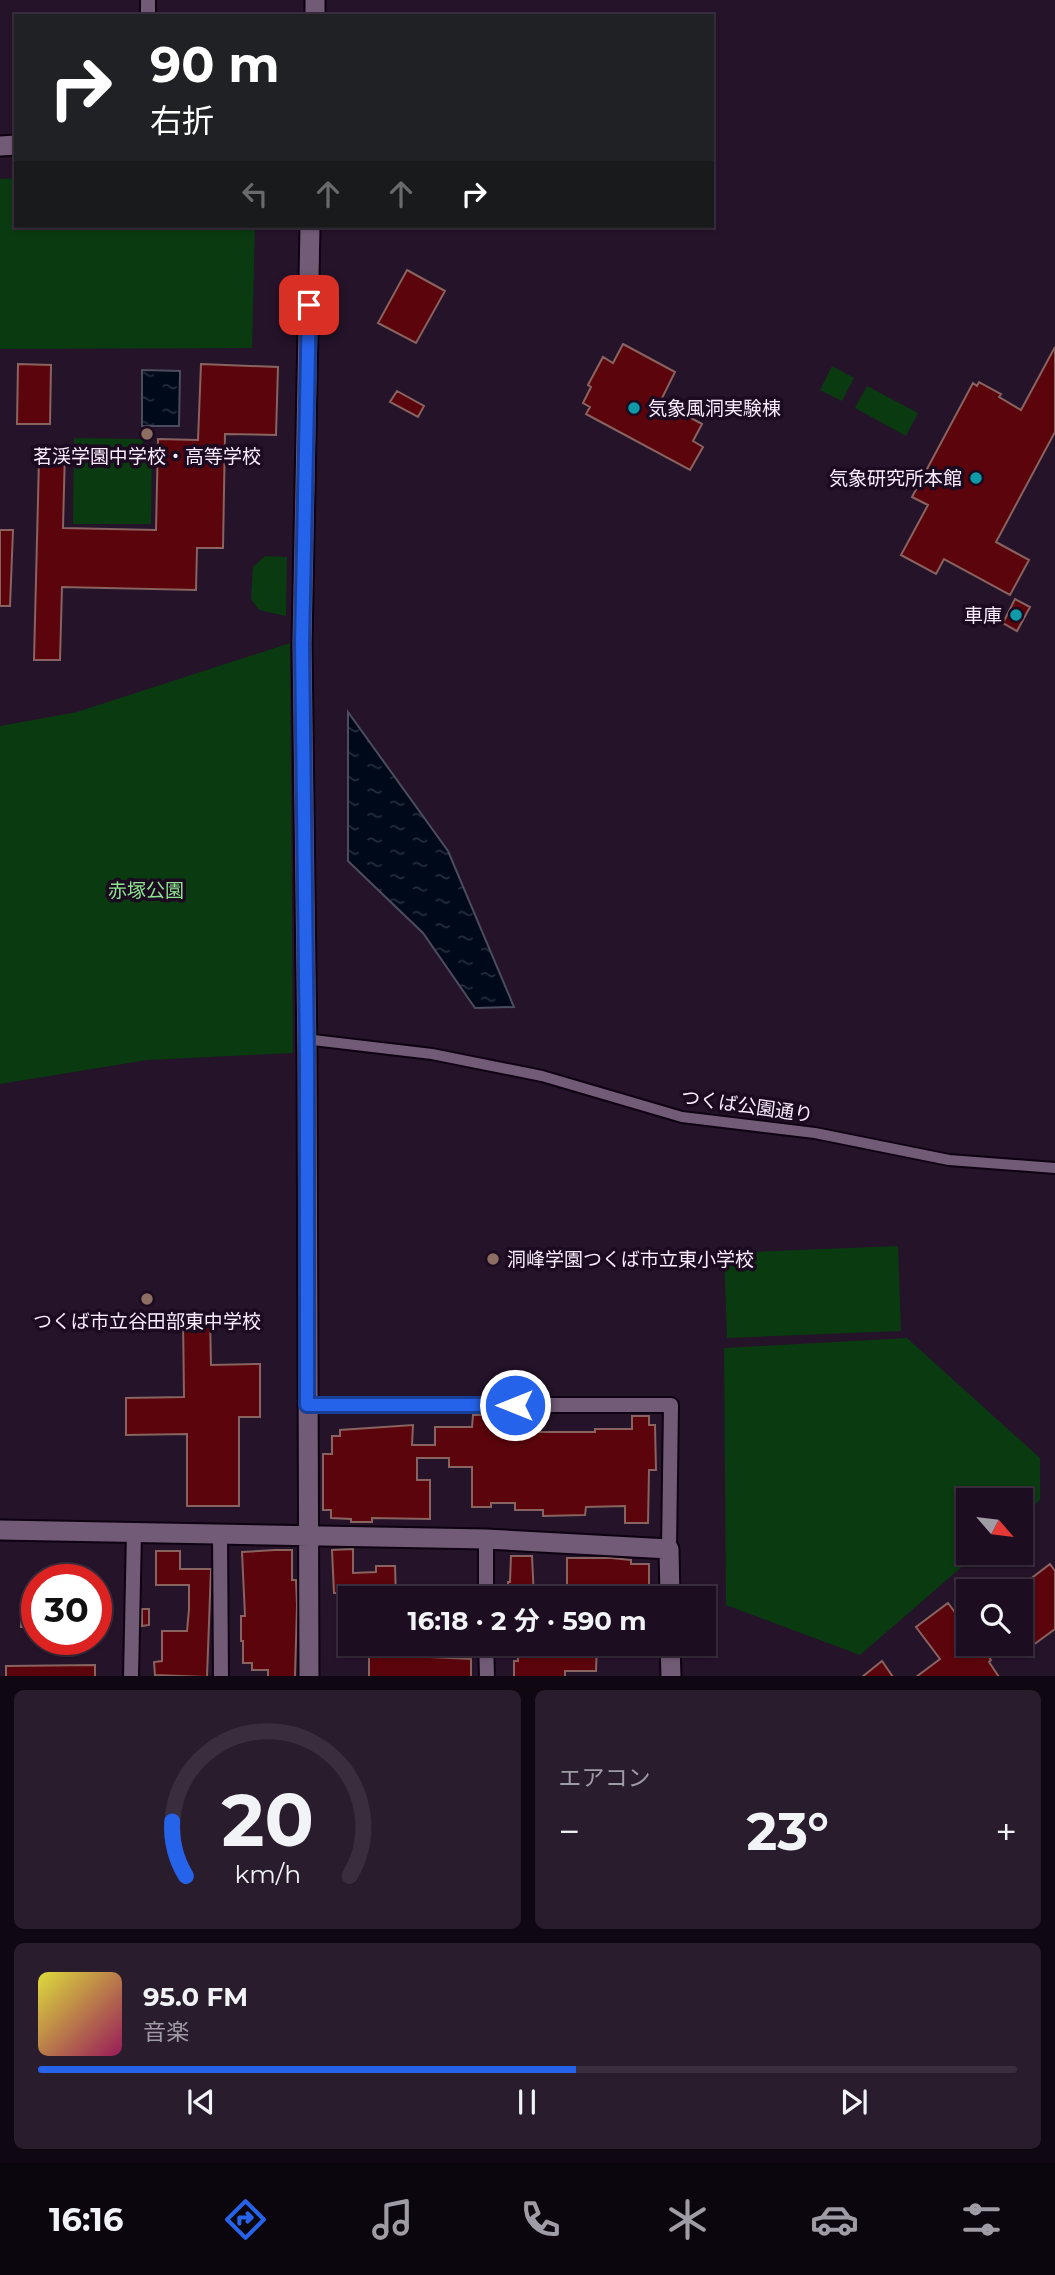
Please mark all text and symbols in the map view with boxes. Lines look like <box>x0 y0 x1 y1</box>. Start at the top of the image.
text: 90 m <box>150 35 280 94</box>
icon: right <box>35 42 126 133</box>
text: 右折 <box>150 101 214 140</box>
icon: left <box>236 175 274 213</box>
icon: ahead <box>309 175 347 213</box>
icon: ahead <box>382 175 420 213</box>
icon: right <box>455 175 493 213</box>
pin <box>279 275 339 335</box>
icon: arrive <box>290 286 328 324</box>
place label: 気象風洞実験棟 <box>648 397 781 420</box>
marker: 気象風洞実験棟 <box>626 400 642 416</box>
marker: 茗渓学園中学校・高等学校 <box>139 426 155 442</box>
place label: 茗渓学園中学校・高等学校 <box>33 445 261 468</box>
place label: 気象研究所本館 <box>829 467 962 490</box>
marker: 気象研究所本館 <box>968 470 984 486</box>
place label: 車庫 <box>964 604 1002 627</box>
marker: 車庫 <box>1008 607 1024 623</box>
park label: 赤塚公園 <box>108 879 184 902</box>
street label: つくば公園通り <box>680 1085 814 1127</box>
place label: 洞峰学園つくば市立東小学校 <box>507 1248 754 1271</box>
marker: 洞峰学園つくば市立東小学校 <box>485 1251 501 1267</box>
marker: つくば市立谷田部東中学校 <box>139 1291 155 1307</box>
place label: つくば市立谷田部東中学校 <box>33 1310 261 1333</box>
position arrow <box>478 1368 552 1442</box>
north arrow <box>956 1488 1032 1564</box>
map controls <box>956 1488 1033 1656</box>
speed limit sign: 30 <box>21 1564 112 1655</box>
button: search <box>956 1579 1033 1656</box>
text: 16:18 · 2 分 · 590 m <box>407 1605 647 1637</box>
text: エアコン <box>559 1764 651 1792</box>
text: 20 <box>221 1776 313 1864</box>
text: 23° <box>747 1800 829 1863</box>
text: − <box>559 1808 580 1855</box>
text: + <box>995 1808 1017 1855</box>
text: km/h <box>234 1858 301 1888</box>
text: 95.0 FM <box>143 1981 248 2013</box>
text: 音楽 <box>143 2018 189 2046</box>
icon: previous <box>182 2083 220 2121</box>
icon: pause <box>508 2083 546 2121</box>
icon: next <box>835 2083 873 2121</box>
icon: directions <box>221 2195 270 2244</box>
icon: music <box>368 2195 417 2244</box>
icon: phone <box>516 2195 565 2244</box>
icon: climate <box>663 2195 712 2244</box>
icon: car <box>810 2195 859 2244</box>
icon: filters <box>957 2195 1006 2244</box>
text: 16:16 <box>49 2200 123 2239</box>

